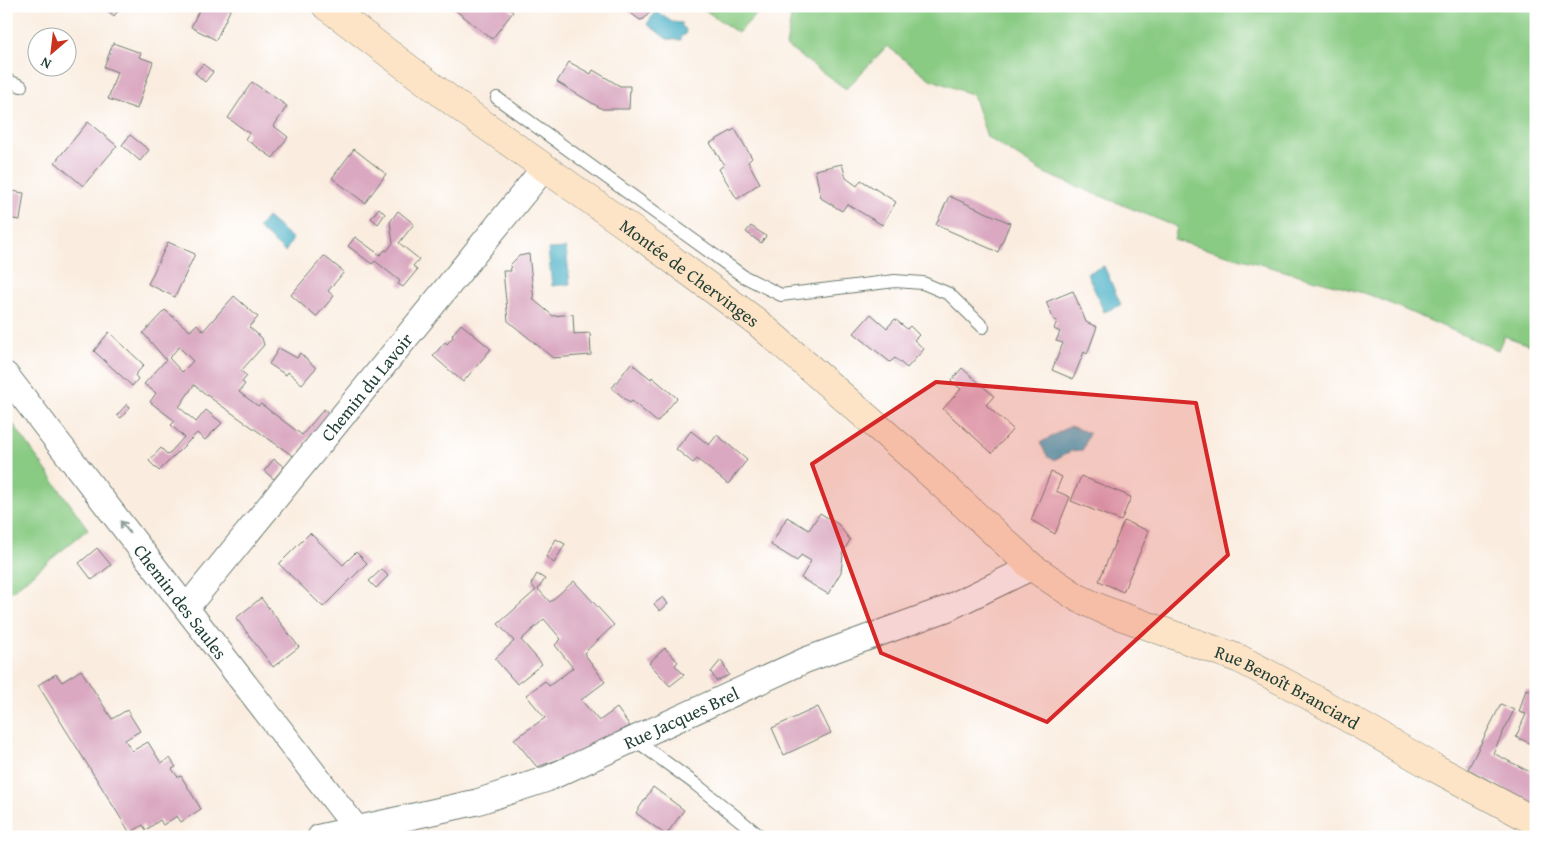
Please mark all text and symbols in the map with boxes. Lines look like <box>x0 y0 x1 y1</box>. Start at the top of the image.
north arrow <box>28 28 78 78</box>
text: N <box>37 52 55 75</box>
street label: Montée de Chervinges <box>614 212 765 333</box>
street label: Chemin du Lavoir <box>314 326 419 447</box>
one-way arrow <box>119 521 130 534</box>
street label: Chemin des Saules <box>128 538 234 665</box>
street label: Rue Benoît Branciard <box>1211 638 1365 736</box>
street label: Rue Jacques Brel <box>619 679 743 756</box>

